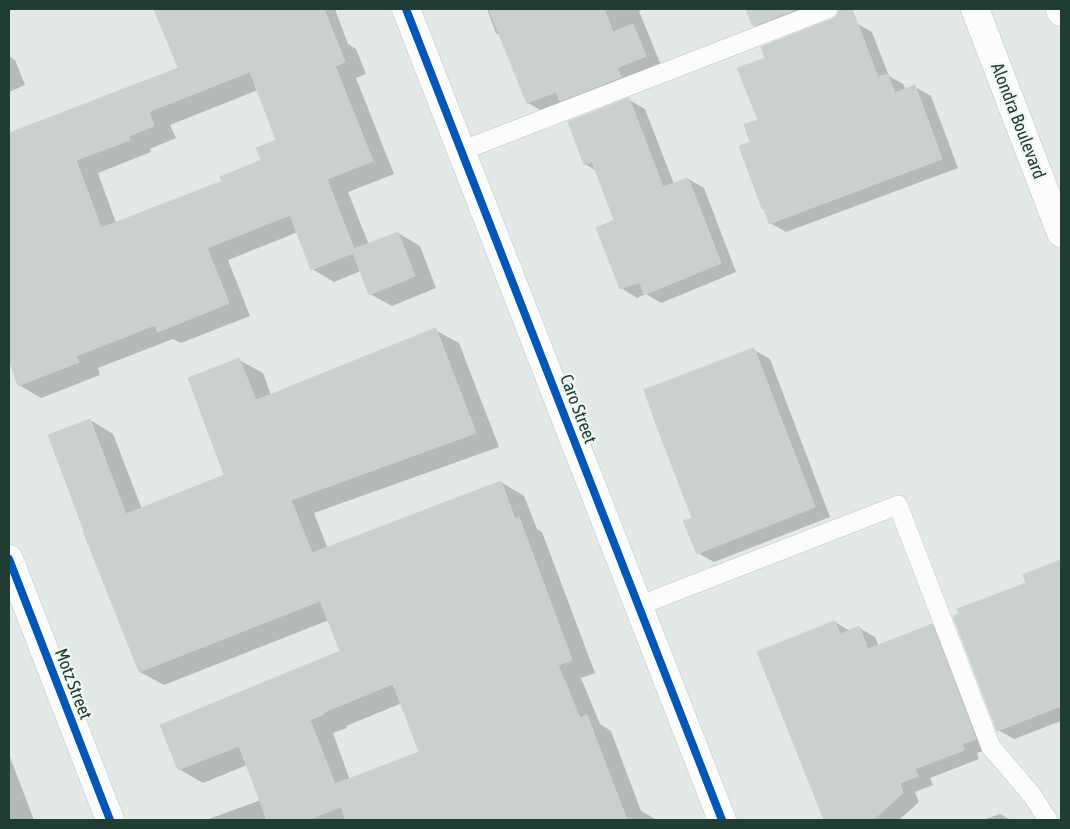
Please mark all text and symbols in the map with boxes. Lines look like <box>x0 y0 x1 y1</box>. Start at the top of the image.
street label: Alondra Boulevard <box>986 60 1050 182</box>
street label: Caro Street <box>555 371 601 447</box>
street label: Motz Street <box>50 646 96 722</box>

